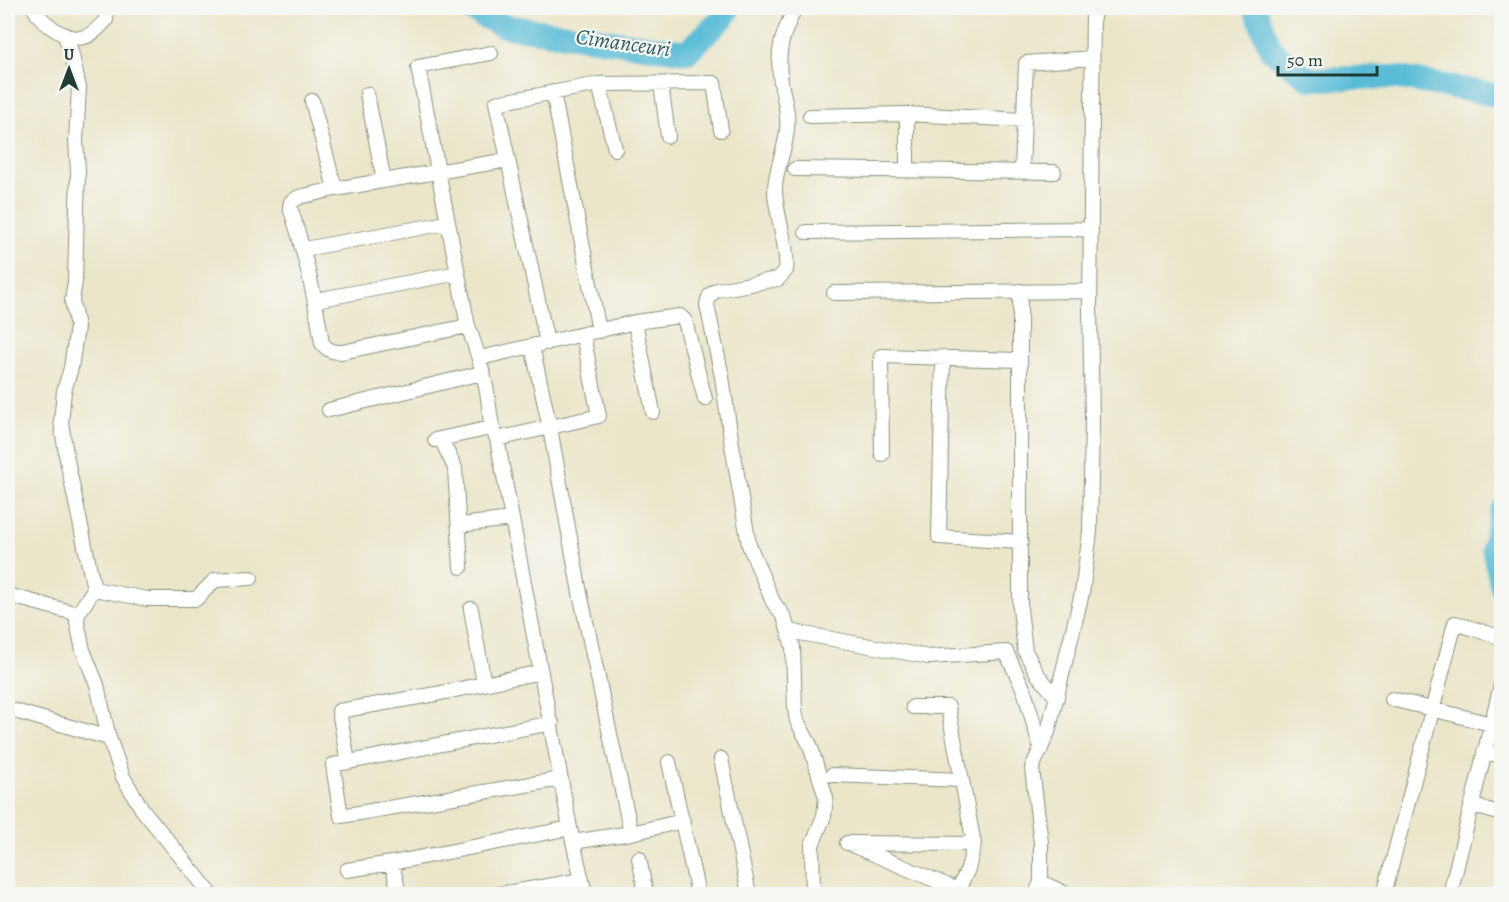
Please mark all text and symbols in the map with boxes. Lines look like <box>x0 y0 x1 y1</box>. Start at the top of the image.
water label: Cimanceuri <box>574 22 672 64</box>
north arrow <box>39 39 99 99</box>
scale bar <box>1278 39 1377 77</box>
text: U <box>64 44 75 66</box>
text: 50 m <box>1287 48 1323 72</box>

